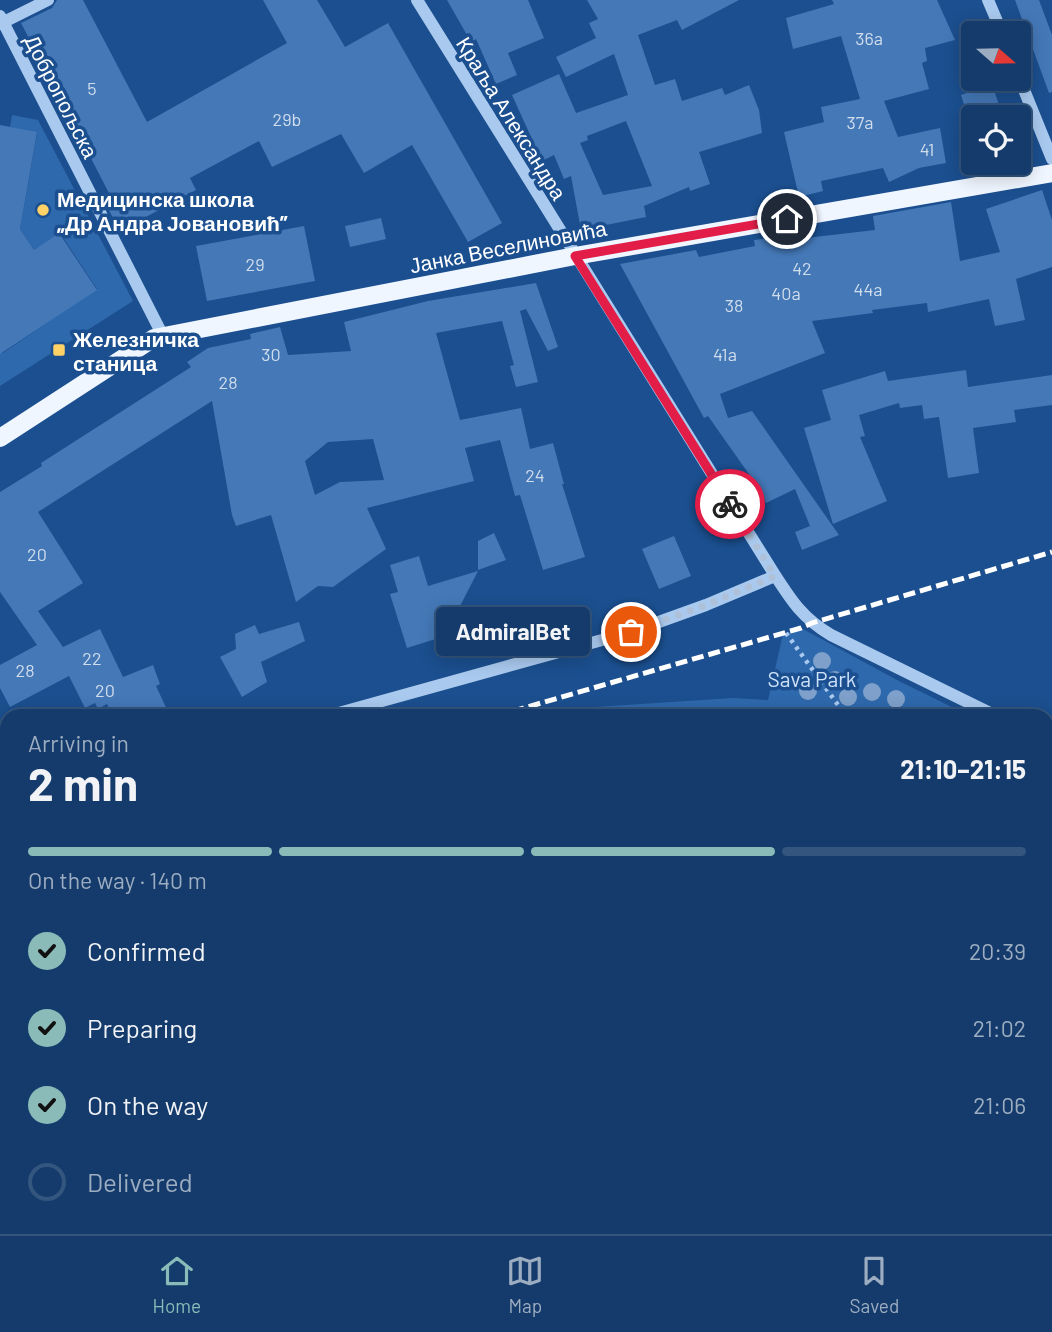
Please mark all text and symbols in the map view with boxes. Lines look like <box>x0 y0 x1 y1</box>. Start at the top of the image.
north arrow <box>961 21 1031 91</box>
map controls <box>961 21 1031 175</box>
house number: 36a <box>855 27 883 49</box>
street label: Добропољска <box>20 30 104 162</box>
street label: Краља Александра <box>452 32 572 204</box>
house number: 5 <box>87 77 97 99</box>
button: locate <box>961 105 1031 175</box>
house number: 29b <box>273 108 301 130</box>
house number: 37a <box>847 111 873 133</box>
house number: 41 <box>920 138 934 160</box>
place label: Медицинска школа „Др Андра Јовановић” <box>57 186 288 235</box>
pin <box>757 189 817 249</box>
icon: home <box>768 200 806 238</box>
marker: Медицинска школа „Др Андра Јовановић” <box>35 202 51 218</box>
street label: Јанка Веселиновића <box>407 215 609 277</box>
house number: 29 <box>245 253 265 275</box>
house number: 42 <box>792 257 812 279</box>
house number: 44a <box>853 278 883 300</box>
house number: 40a <box>771 282 801 304</box>
house number: 38 <box>725 294 743 316</box>
place label: Железничка станица <box>72 326 199 375</box>
marker: Железничка станица <box>51 342 67 358</box>
house number: 30 <box>261 343 281 365</box>
house number: 41a <box>713 343 737 365</box>
house number: 28 <box>218 371 238 393</box>
house number: 24 <box>525 464 545 486</box>
courier <box>695 469 765 539</box>
icon: bike <box>711 485 749 523</box>
house number: 20 <box>27 543 47 565</box>
pin <box>601 602 661 662</box>
callout: AdmiralBet <box>435 608 589 656</box>
icon: bag <box>612 613 650 651</box>
text: AdmiralBet <box>456 617 570 645</box>
house number: 22 <box>82 647 102 669</box>
house number: 28 <box>15 659 35 681</box>
park label: Sava Park <box>768 666 856 691</box>
house number: 20 <box>95 679 115 701</box>
text: Arriving in <box>28 729 129 757</box>
text: 21:10–21:15 <box>900 753 1026 784</box>
text: 2 min <box>28 755 138 810</box>
text: On the way · 140 m <box>28 866 207 894</box>
icon: check <box>28 932 66 970</box>
text: Confirmed <box>87 935 206 966</box>
text: 20:39 <box>969 937 1026 965</box>
icon: check <box>28 1009 66 1047</box>
text: Preparing <box>87 1012 197 1043</box>
text: 21:02 <box>973 1014 1026 1042</box>
icon: check <box>28 1086 66 1124</box>
text: On the way <box>87 1089 208 1120</box>
text: 21:06 <box>973 1091 1026 1119</box>
text: Delivered <box>87 1166 193 1197</box>
tab: Home <box>153 1252 201 1317</box>
tab: Map <box>506 1252 544 1317</box>
tab: Saved <box>850 1252 899 1317</box>

